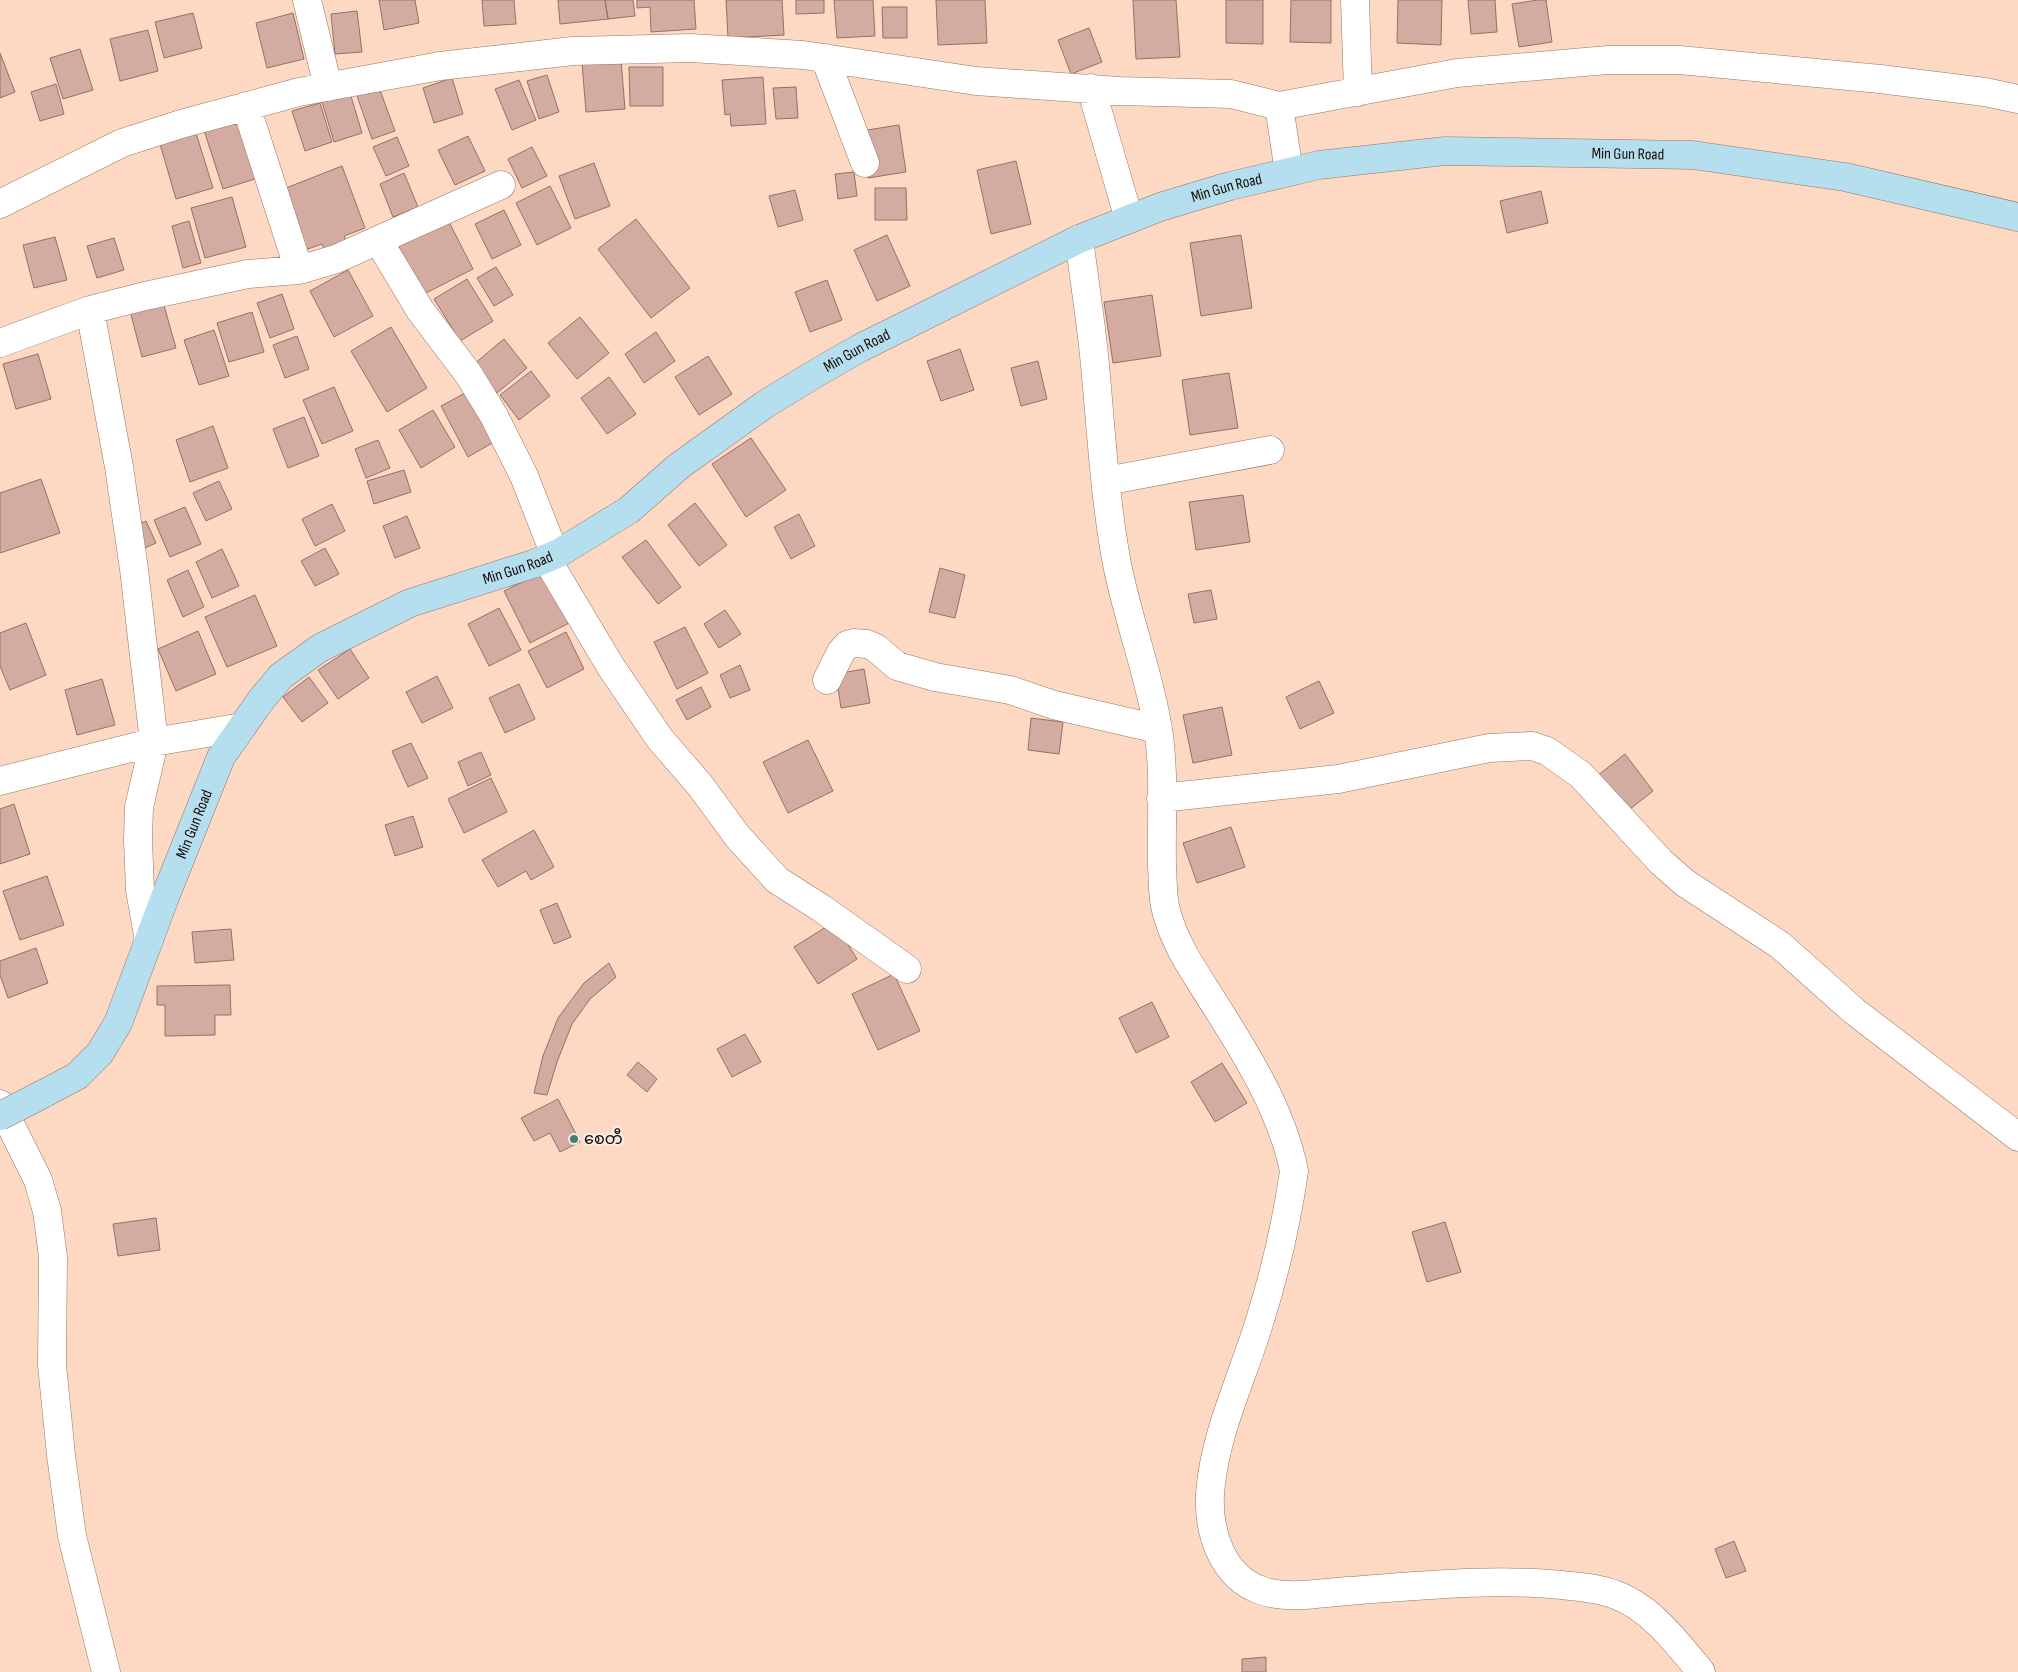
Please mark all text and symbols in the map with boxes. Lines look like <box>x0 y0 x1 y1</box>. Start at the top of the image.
street label: Min Gun Road <box>1591 144 1664 164</box>
street label: Min Gun Road <box>1189 169 1264 207</box>
street label: Min Gun Road <box>820 325 893 376</box>
street label: Min Gun Road <box>480 547 556 589</box>
street label: Min Gun Road <box>172 787 216 861</box>
place label: စေတီ <box>584 1128 623 1149</box>
marker: စေတီ <box>568 1133 580 1145</box>

